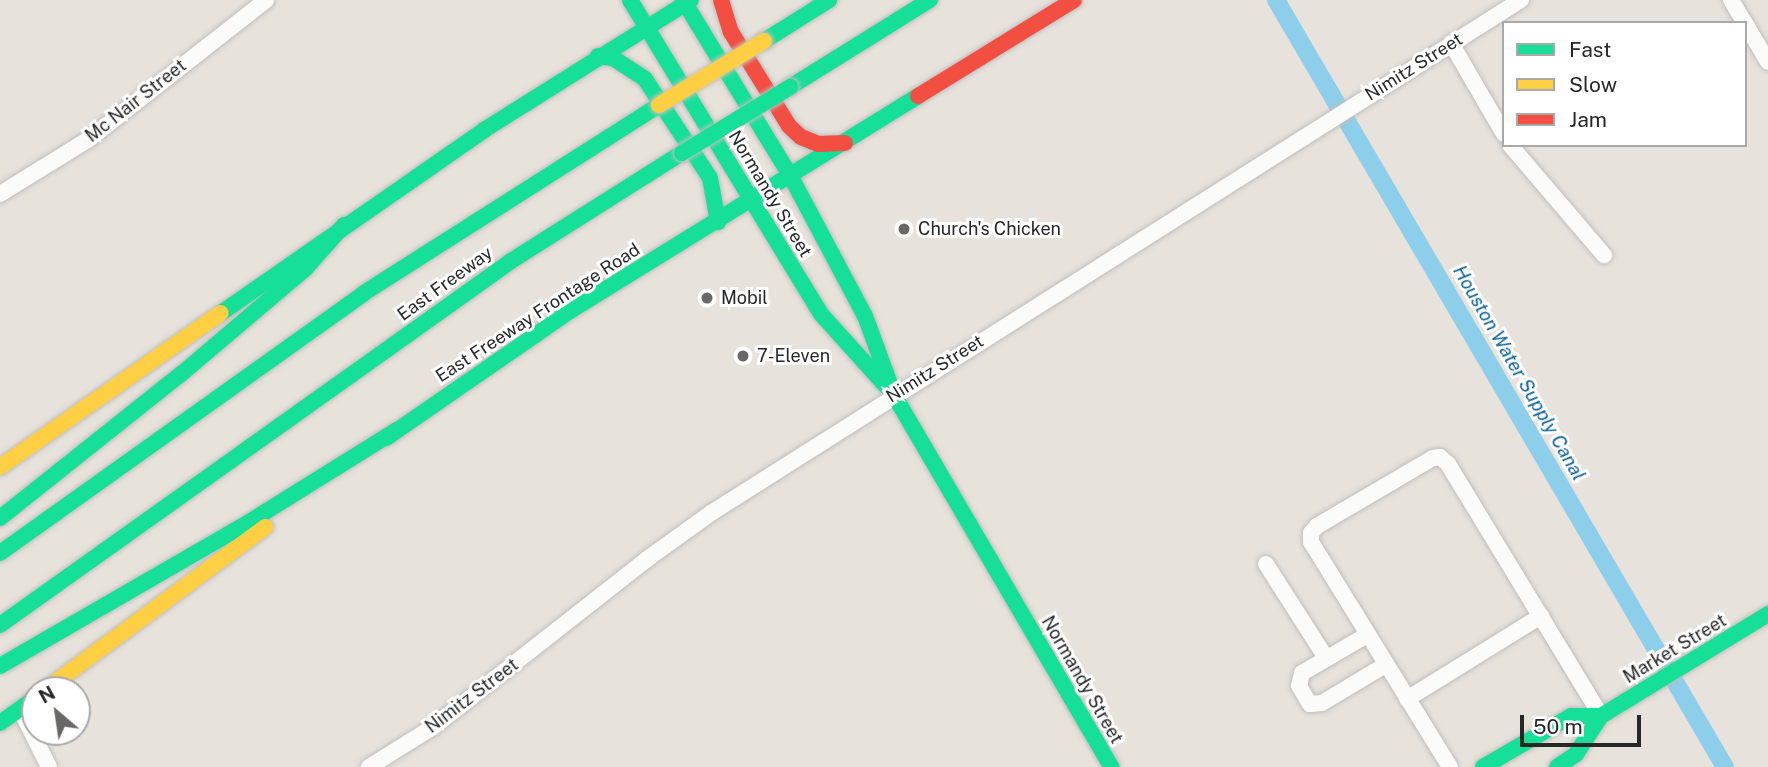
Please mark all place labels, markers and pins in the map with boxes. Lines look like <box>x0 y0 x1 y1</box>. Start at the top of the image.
place label: Church's Chicken <box>918 218 1061 240</box>
marker: Church's Chicken <box>896 221 912 237</box>
place label: Mobil <box>721 287 768 309</box>
marker: Mobil <box>699 290 715 306</box>
place label: 7-Eleven <box>757 345 830 367</box>
marker: 7-Eleven <box>735 348 751 364</box>

